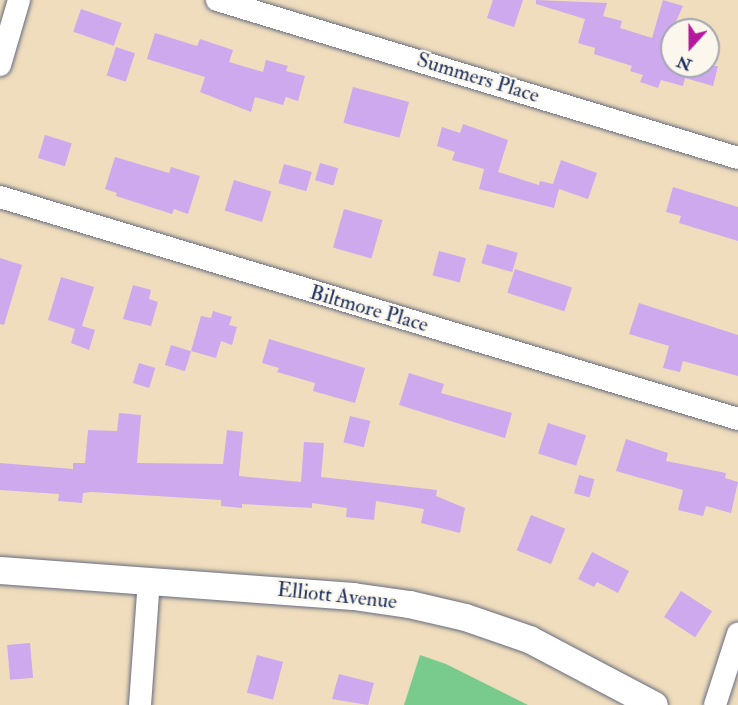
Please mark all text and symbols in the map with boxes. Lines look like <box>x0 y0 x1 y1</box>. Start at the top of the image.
north arrow <box>660 18 720 78</box>
street label: Summers Place <box>414 47 542 109</box>
text: N <box>674 51 695 75</box>
street label: Biltmore Place <box>307 280 431 338</box>
street label: Elliott Avenue <box>276 577 398 615</box>

